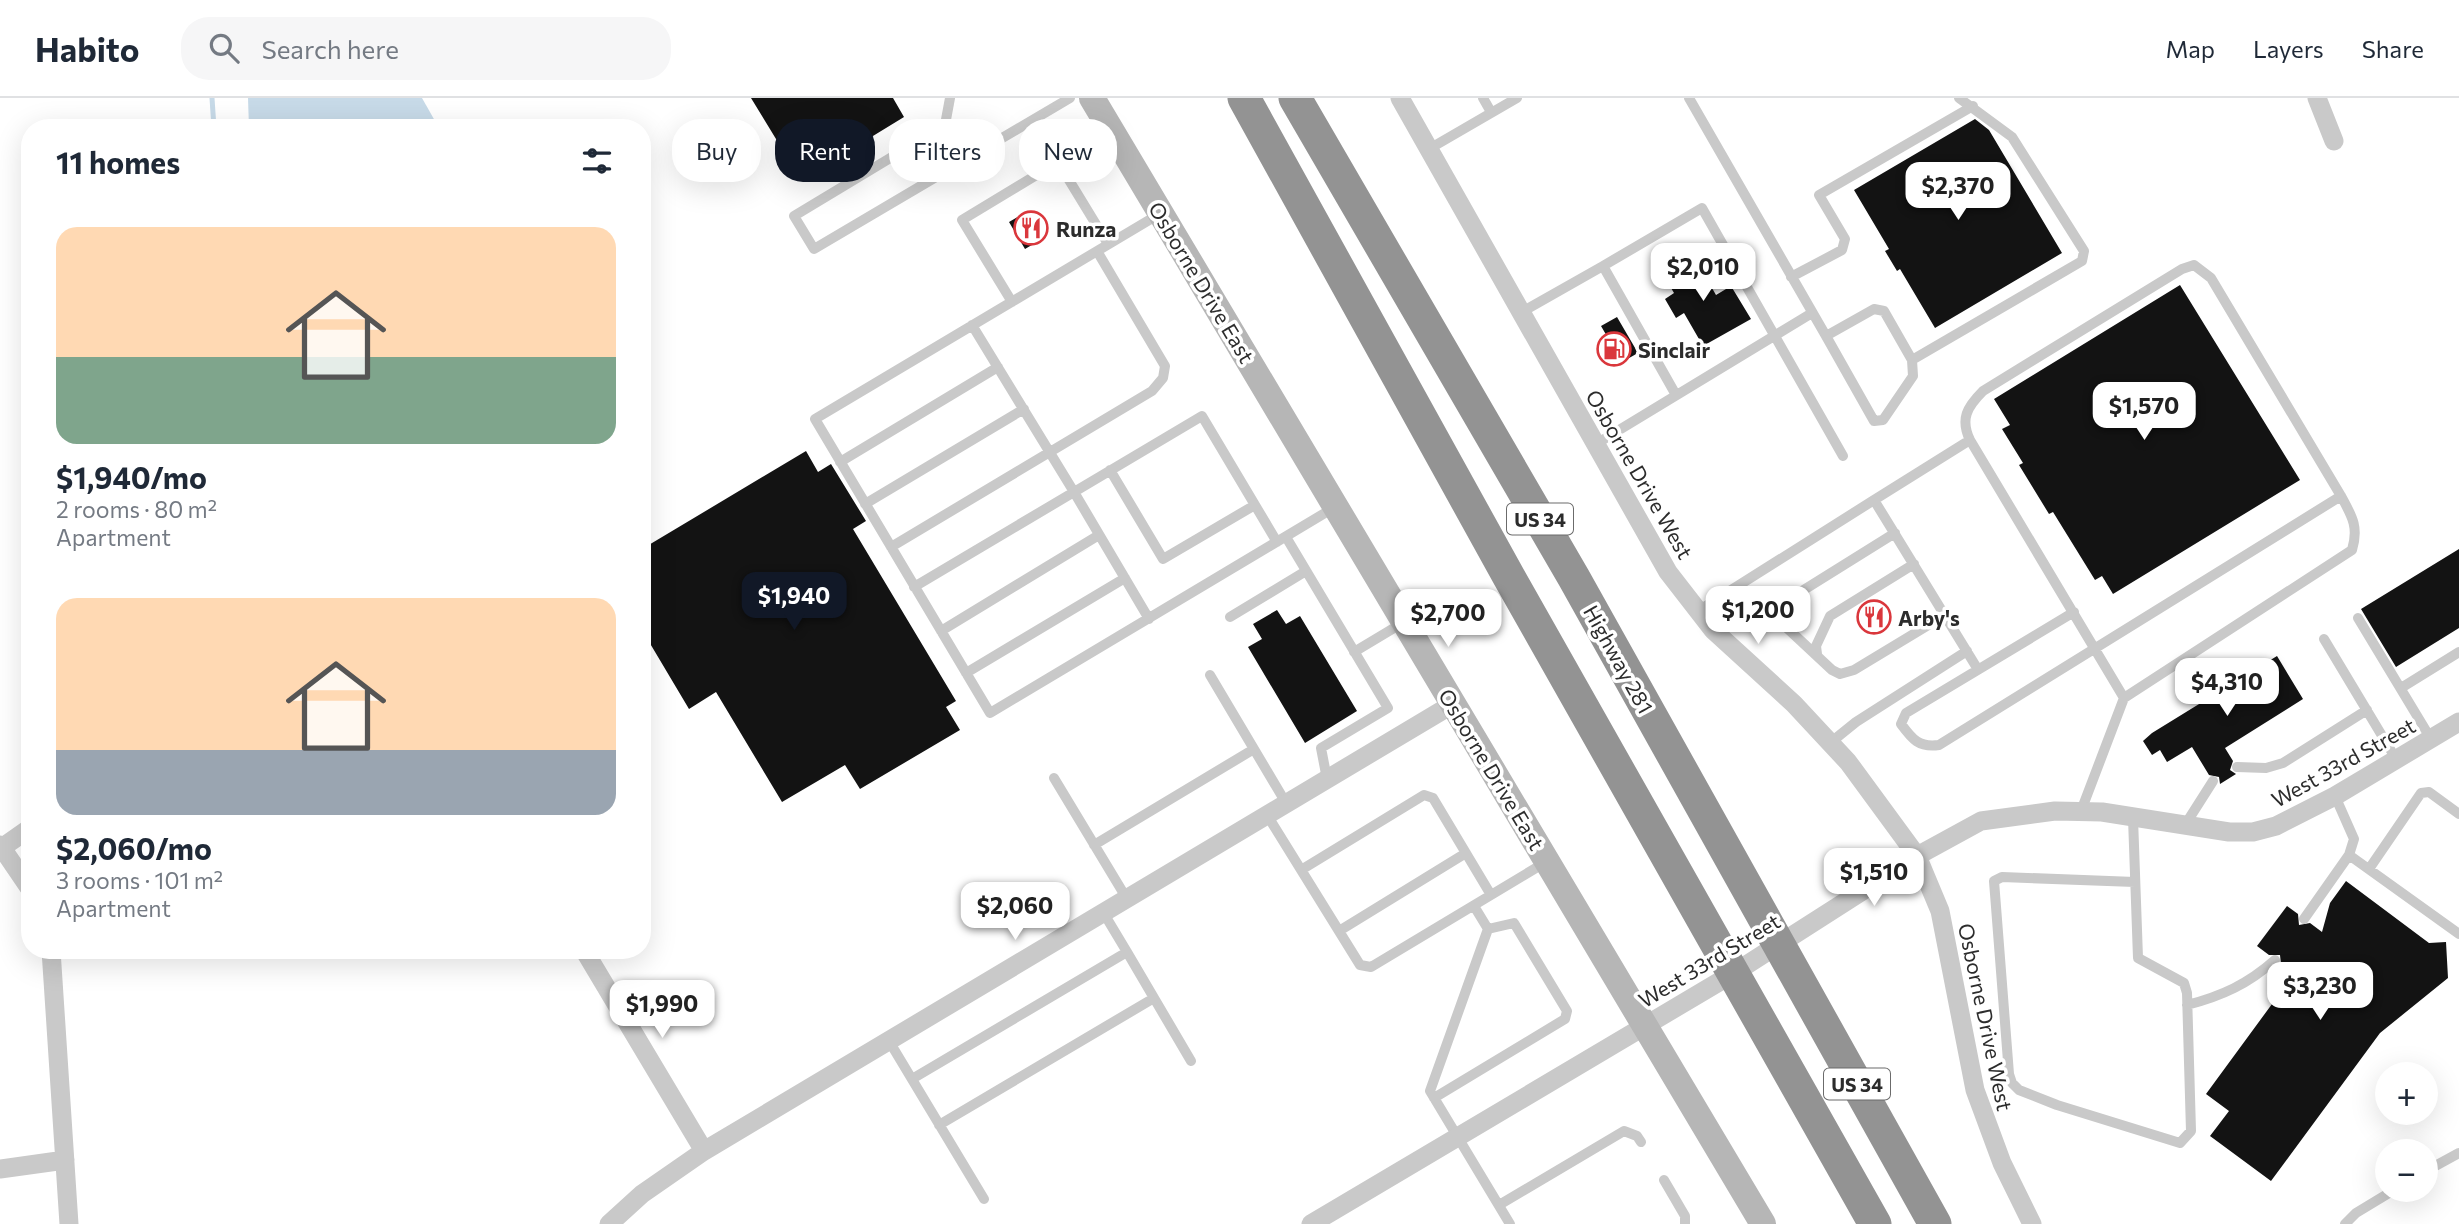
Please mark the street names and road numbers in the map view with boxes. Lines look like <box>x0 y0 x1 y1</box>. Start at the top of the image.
street label: Osborne Drive East <box>1144 197 1260 367</box>
street label: Osborne Drive West <box>1581 385 1699 563</box>
road number: US 34 <box>1507 504 1573 534</box>
street label: Highway 281 <box>1579 601 1659 717</box>
street label: Osborne Drive East <box>1434 684 1550 854</box>
street label: West 33rd Street <box>2267 712 2419 812</box>
street label: West 33rd Street <box>1634 908 1784 1012</box>
street label: Osborne Drive West <box>1954 921 2018 1113</box>
road number: US 34 <box>1824 1068 1890 1100</box>

